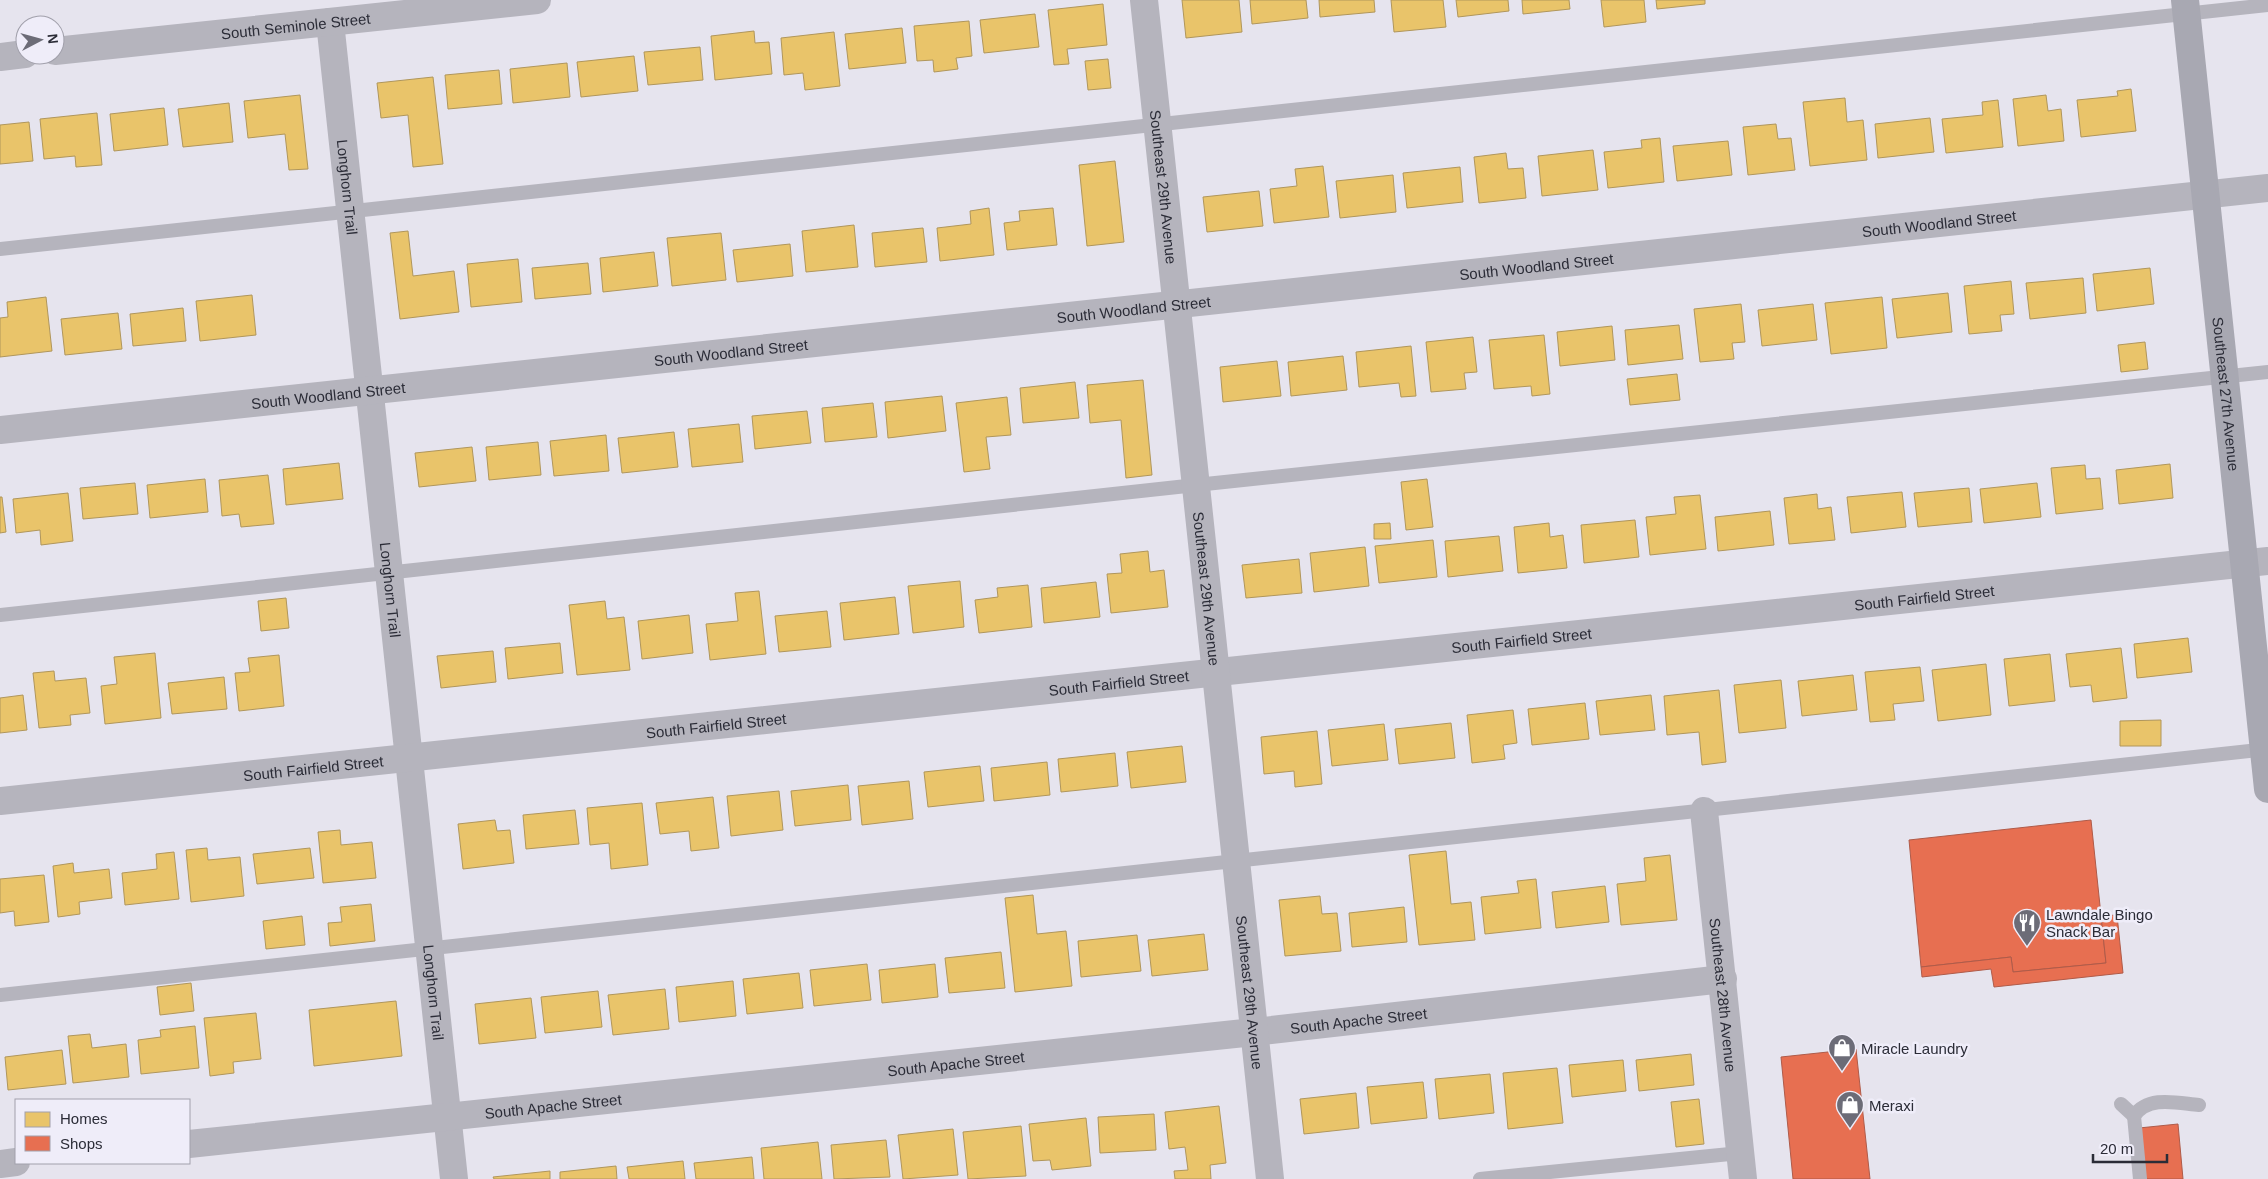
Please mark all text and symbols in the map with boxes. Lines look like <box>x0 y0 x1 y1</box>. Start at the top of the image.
street label: South Seminole Street <box>220 9 372 42</box>
north arrow <box>15 15 65 65</box>
text: N <box>44 33 61 45</box>
street label: Southeast 29th Avenue <box>1147 109 1181 265</box>
street label: Longhorn Trail <box>334 138 361 236</box>
street label: South Woodland Street <box>1861 206 2018 240</box>
street label: South Woodland Street <box>1458 249 1615 283</box>
street label: South Woodland Street <box>1056 292 1212 326</box>
street label: Southeast 27th Avenue <box>2210 316 2243 472</box>
street label: South Woodland Street <box>653 335 810 369</box>
street label: South Woodland Street <box>250 378 407 412</box>
street label: Southeast 29th Avenue <box>1190 511 1224 667</box>
street label: Longhorn Trail <box>377 541 404 638</box>
street label: South Fairfield Street <box>1853 581 1996 613</box>
street label: South Fairfield Street <box>1450 624 1593 656</box>
street label: South Fairfield Street <box>1048 667 1191 698</box>
street label: South Fairfield Street <box>645 709 788 741</box>
street label: South Fairfield Street <box>242 752 385 784</box>
place label: Lawndale Bingo Snack Bar <box>2046 906 2153 940</box>
restaurant icon: Lawndale Bingo Snack Bar <box>2012 908 2042 947</box>
street label: Southeast 29th Avenue <box>1233 914 1267 1070</box>
street label: Southeast 28th Avenue <box>1707 917 1740 1073</box>
street label: Longhorn Trail <box>420 944 448 1041</box>
street label: South Apache Street <box>1289 1004 1429 1036</box>
shop icon: Miracle Laundry <box>1827 1033 1857 1072</box>
place label: Miracle Laundry <box>1861 1040 1968 1057</box>
street label: South Apache Street <box>886 1048 1026 1079</box>
street label: South Apache Street <box>484 1090 623 1121</box>
shop icon: Meraxi <box>1835 1090 1865 1129</box>
place label: Meraxi <box>1869 1097 1914 1114</box>
legend <box>15 1099 190 1164</box>
text: Homes <box>60 1110 108 1127</box>
scale bar <box>2093 1132 2167 1164</box>
text: Shops <box>60 1135 103 1152</box>
text: 20 m <box>2100 1140 2133 1157</box>

